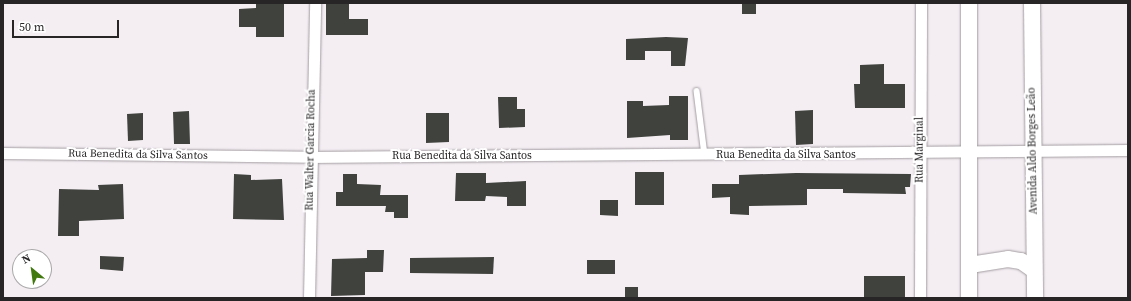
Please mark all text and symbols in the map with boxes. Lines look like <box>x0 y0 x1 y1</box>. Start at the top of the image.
scale bar <box>14 12 121 38</box>
text: 50 m <box>19 19 45 35</box>
street label: Avenida Aldo Borges Leão <box>1025 87 1041 215</box>
street label: Rua Walter Garcia Rocha <box>303 89 319 211</box>
street label: Rua Marginal <box>913 117 927 183</box>
street label: Rua Benedita da Silva Santos <box>68 147 208 163</box>
street label: Rua Benedita da Silva Santos <box>716 148 856 162</box>
street label: Rua Benedita da Silva Santos <box>392 149 532 163</box>
north arrow <box>12 249 52 289</box>
text: N <box>19 250 34 267</box>

